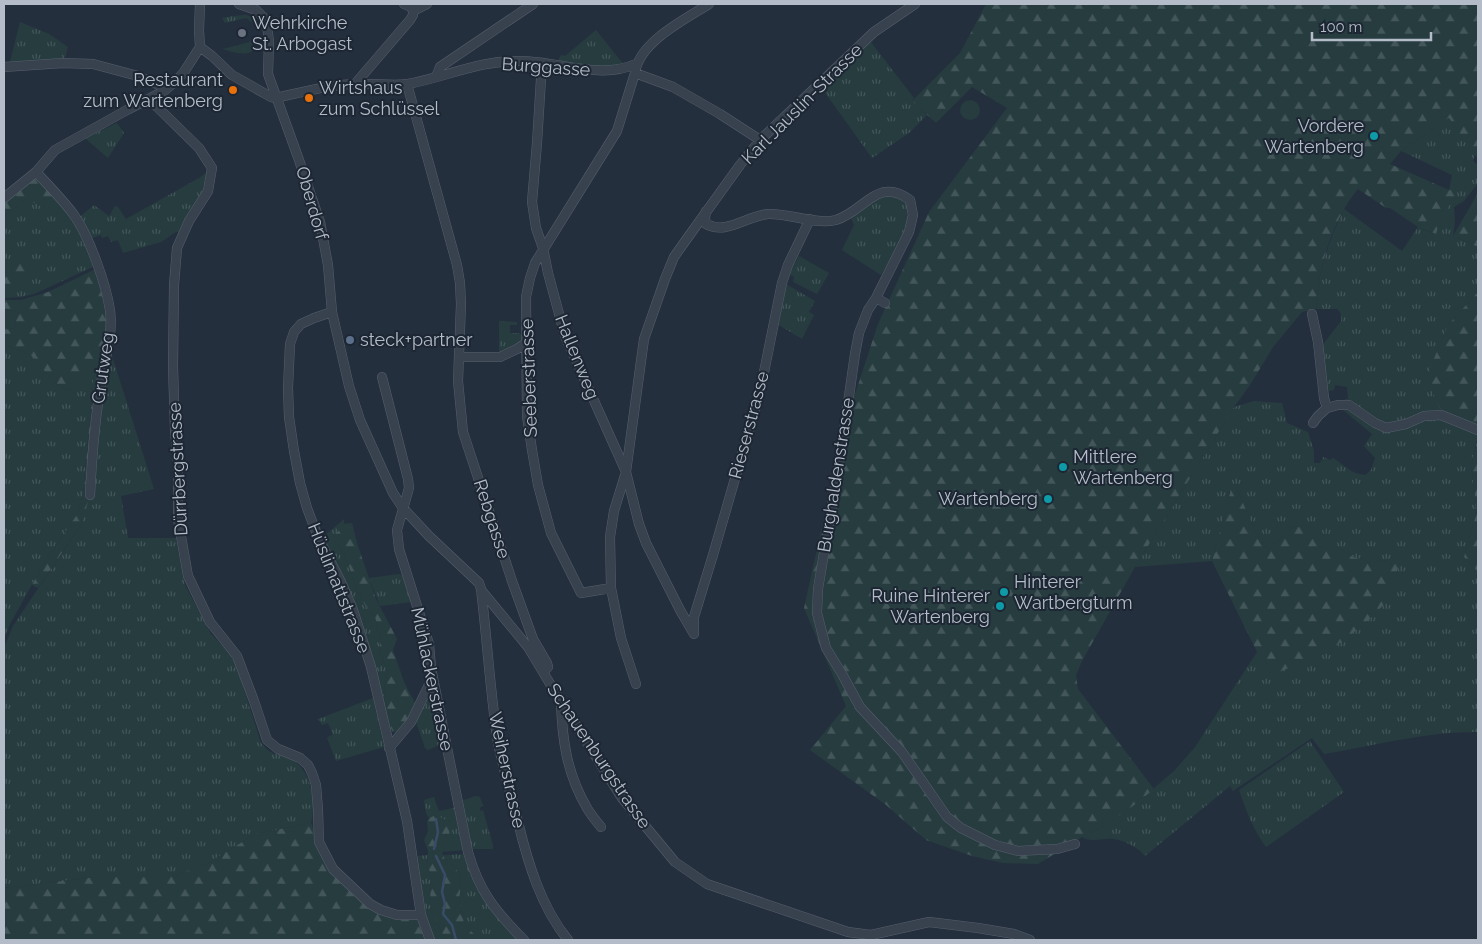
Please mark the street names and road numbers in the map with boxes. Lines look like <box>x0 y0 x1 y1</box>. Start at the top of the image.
street label: Karl Jauslin-Strasse <box>737 39 867 168</box>
street label: Burggasse <box>501 53 591 80</box>
street label: Oberdorf <box>292 164 333 243</box>
street label: Hallenweg <box>551 311 604 402</box>
street label: Seeberstrasse <box>516 318 541 438</box>
street label: Grutweg <box>87 331 118 405</box>
street label: Rieserstrasse <box>724 368 773 481</box>
street label: Burghaldenstrasse <box>813 396 858 554</box>
street label: Dürrbergstrasse <box>163 401 191 536</box>
street label: Rebgasse <box>470 477 515 561</box>
street label: Hüslimattstrasse <box>304 520 375 656</box>
street label: Mühlackerstrasse <box>407 605 458 753</box>
street label: Schauenburgstrasse <box>543 679 656 833</box>
street label: Weiherstrasse <box>485 710 530 830</box>

